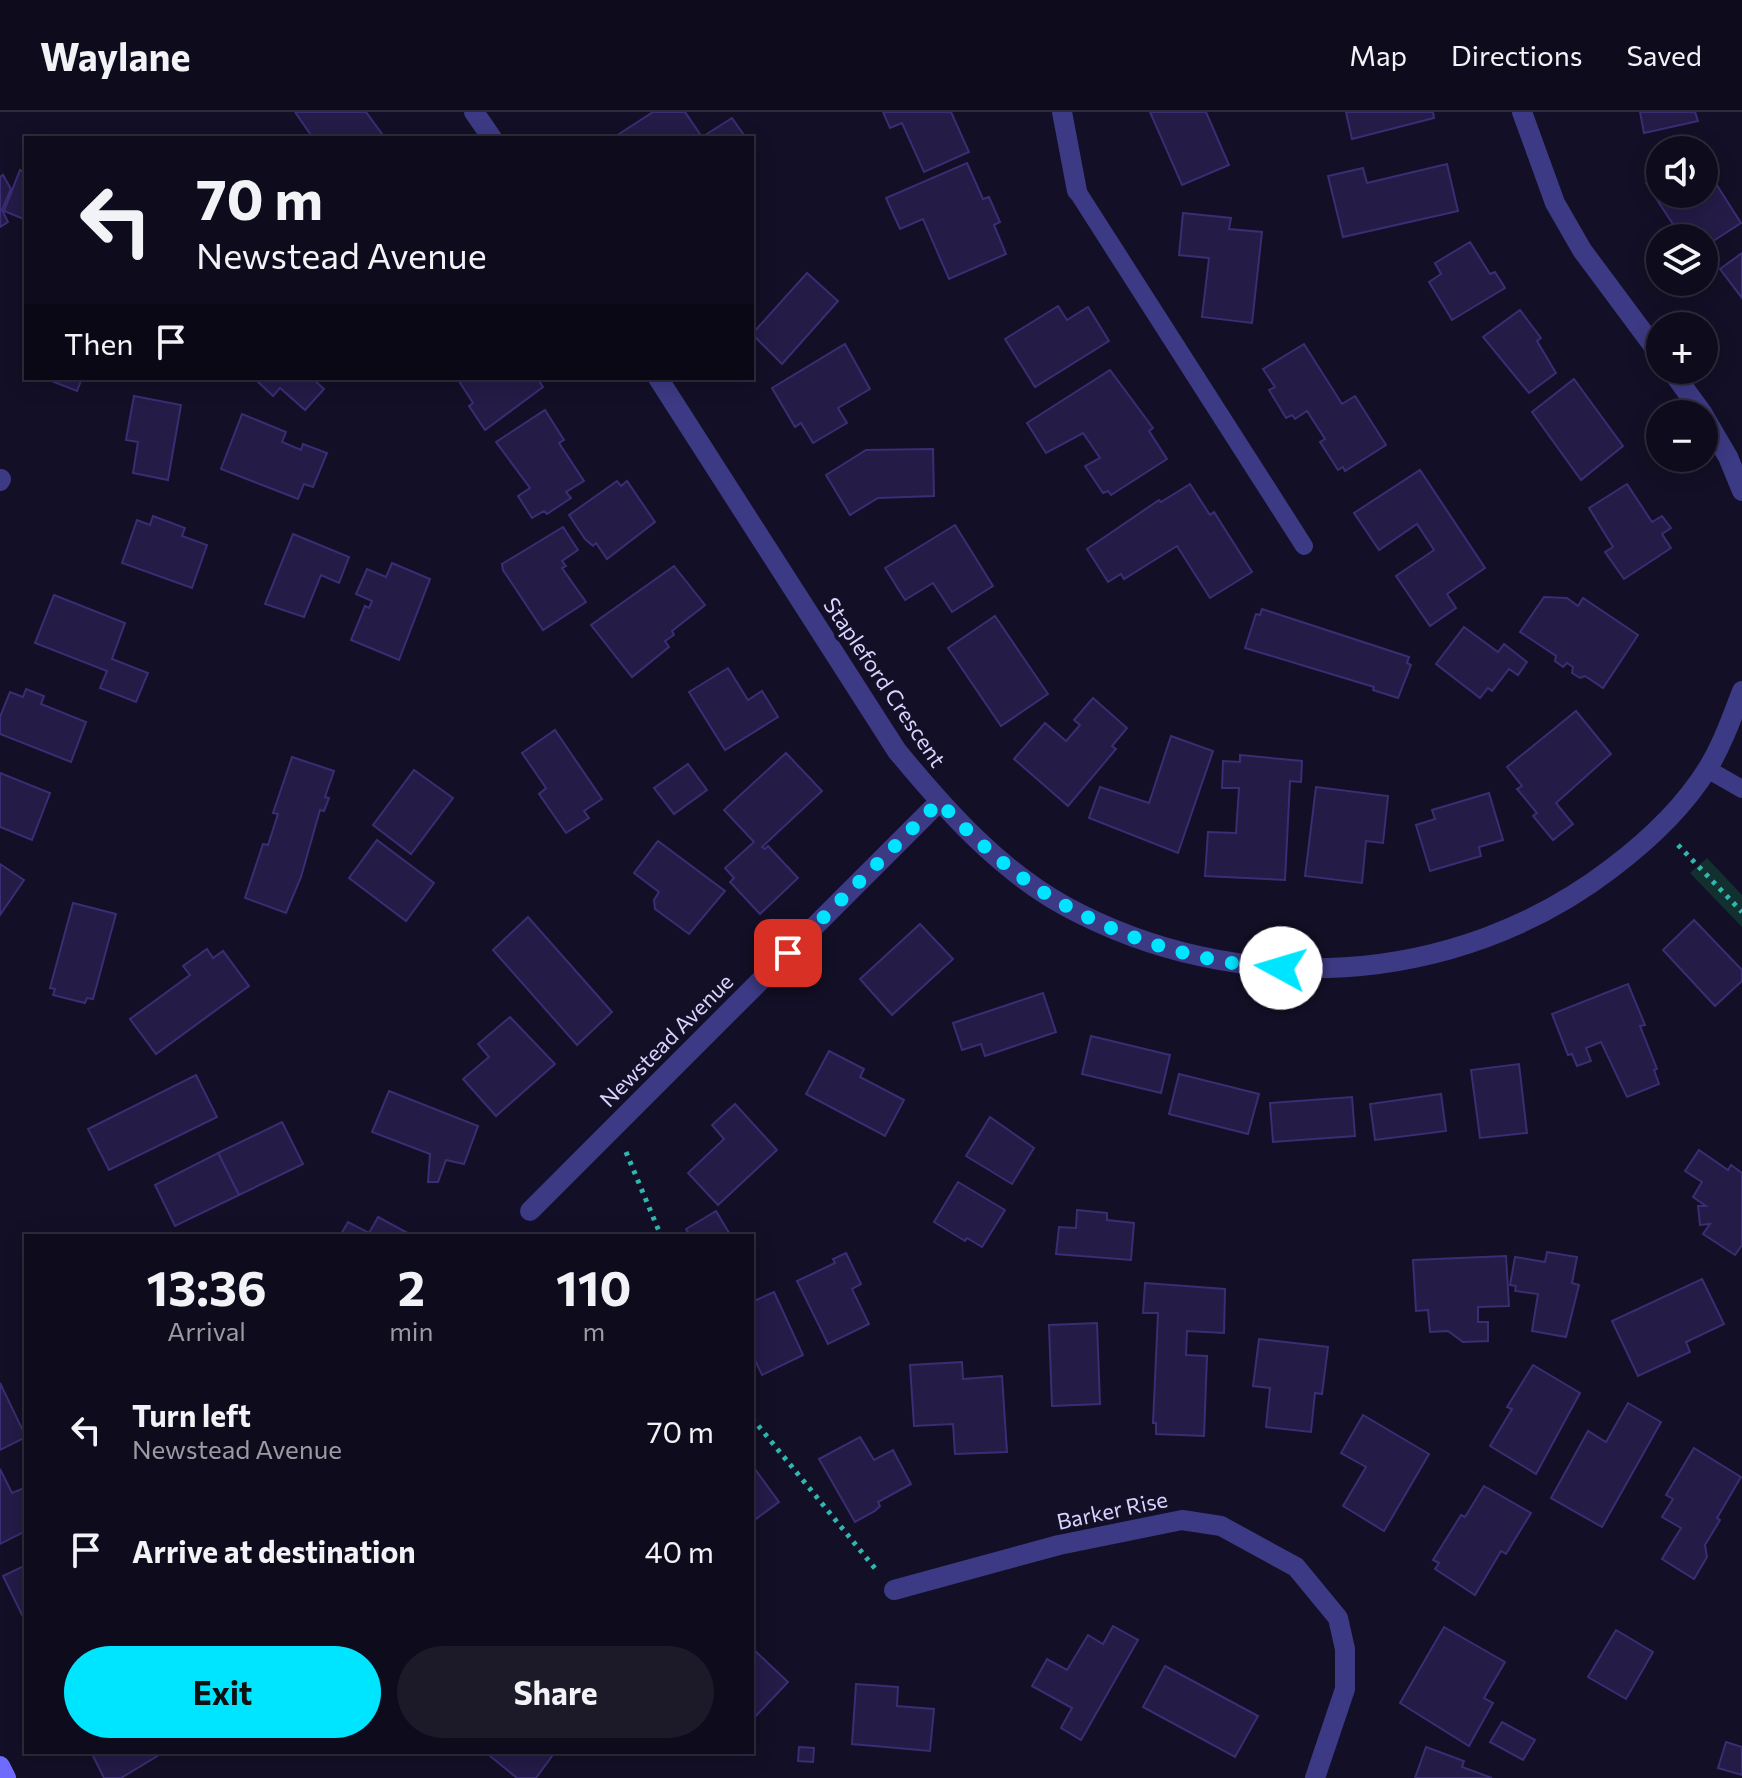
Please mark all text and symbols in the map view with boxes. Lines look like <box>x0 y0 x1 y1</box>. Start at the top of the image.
text: Waylane <box>40 32 190 79</box>
text: Map <box>1349 38 1407 72</box>
text: Directions <box>1451 38 1582 72</box>
text: Saved <box>1626 38 1702 72</box>
map controls <box>1646 136 1718 472</box>
button: sound <box>1646 136 1718 208</box>
text: 70 m <box>196 163 323 232</box>
icon: left <box>64 168 168 272</box>
button: layers <box>1646 224 1718 296</box>
text: Newstead Avenue <box>196 232 487 276</box>
button: + <box>1646 312 1718 384</box>
icon: arrive <box>149 320 193 364</box>
text: Then <box>64 324 133 361</box>
button: − <box>1646 400 1718 472</box>
street label: Stapleford Crescent <box>818 592 952 772</box>
pin <box>754 919 822 987</box>
position arrow <box>1239 926 1323 1010</box>
icon: arrive <box>766 931 810 975</box>
street label: Newstead Avenue <box>594 968 738 1112</box>
text: 13:36 <box>147 1257 267 1316</box>
text: 2 <box>398 1257 425 1316</box>
text: 110 <box>556 1257 631 1316</box>
text: Arrival <box>167 1315 246 1346</box>
text: min <box>389 1315 433 1346</box>
text: m <box>582 1315 605 1346</box>
text: Turn left <box>132 1396 251 1433</box>
icon: left <box>64 1408 108 1452</box>
text: 70 m <box>647 1412 714 1449</box>
text: Newstead Avenue <box>132 1433 342 1464</box>
street label: Barker Rise <box>1054 1485 1170 1535</box>
icon: arrive <box>64 1528 108 1572</box>
text: Arrive at destination <box>132 1532 416 1569</box>
text: 40 m <box>645 1532 714 1569</box>
button: Exit <box>64 1646 381 1738</box>
button: Share <box>397 1646 714 1738</box>

